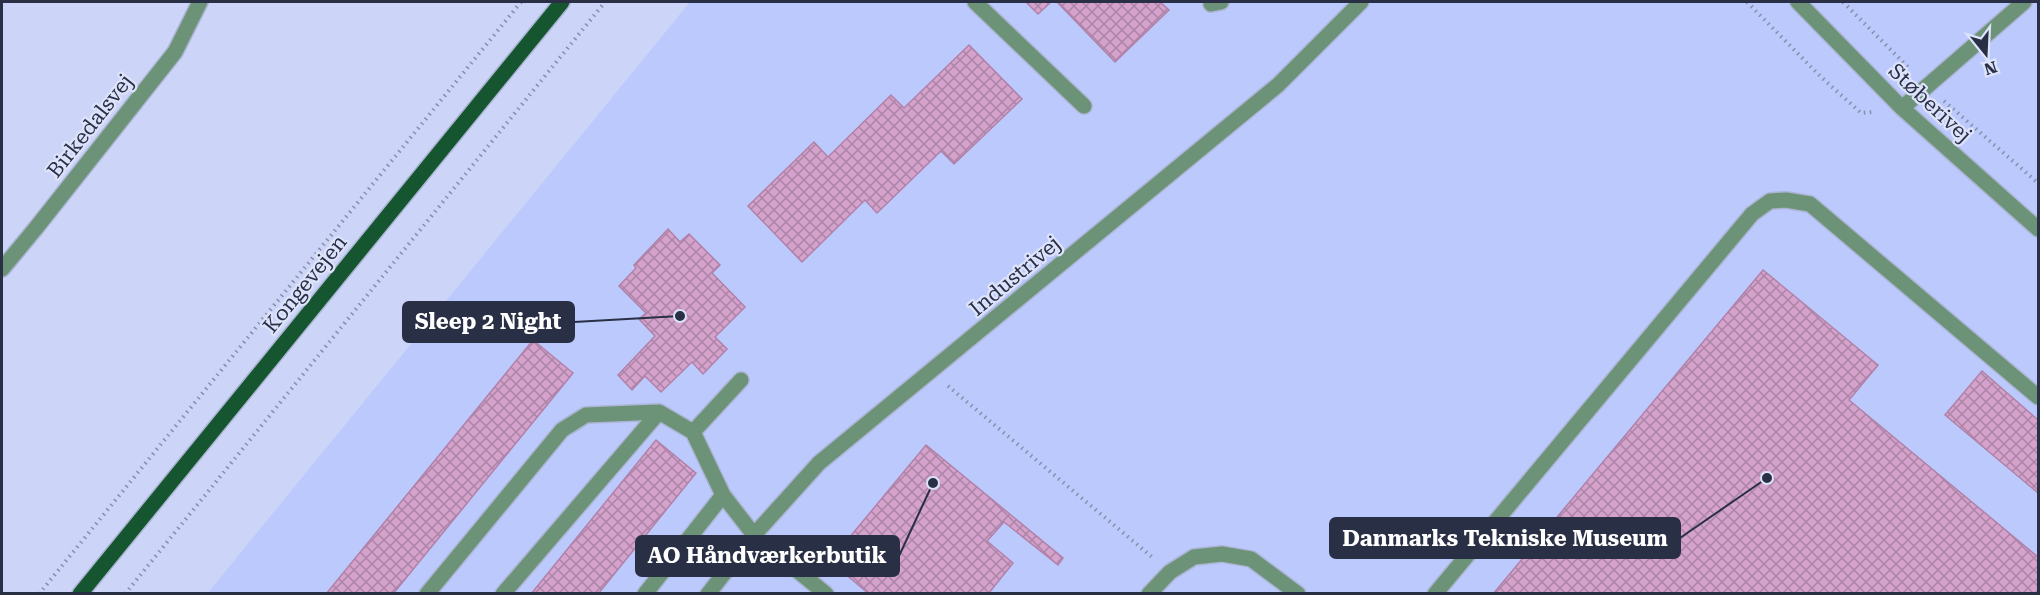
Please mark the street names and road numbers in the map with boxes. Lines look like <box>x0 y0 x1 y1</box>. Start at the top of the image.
street label: Støberivej <box>1884 59 1976 147</box>
street label: Birkedalsvej <box>42 70 138 182</box>
street label: Kongevejen <box>258 230 352 338</box>
street label: Industrivej <box>965 231 1065 321</box>

